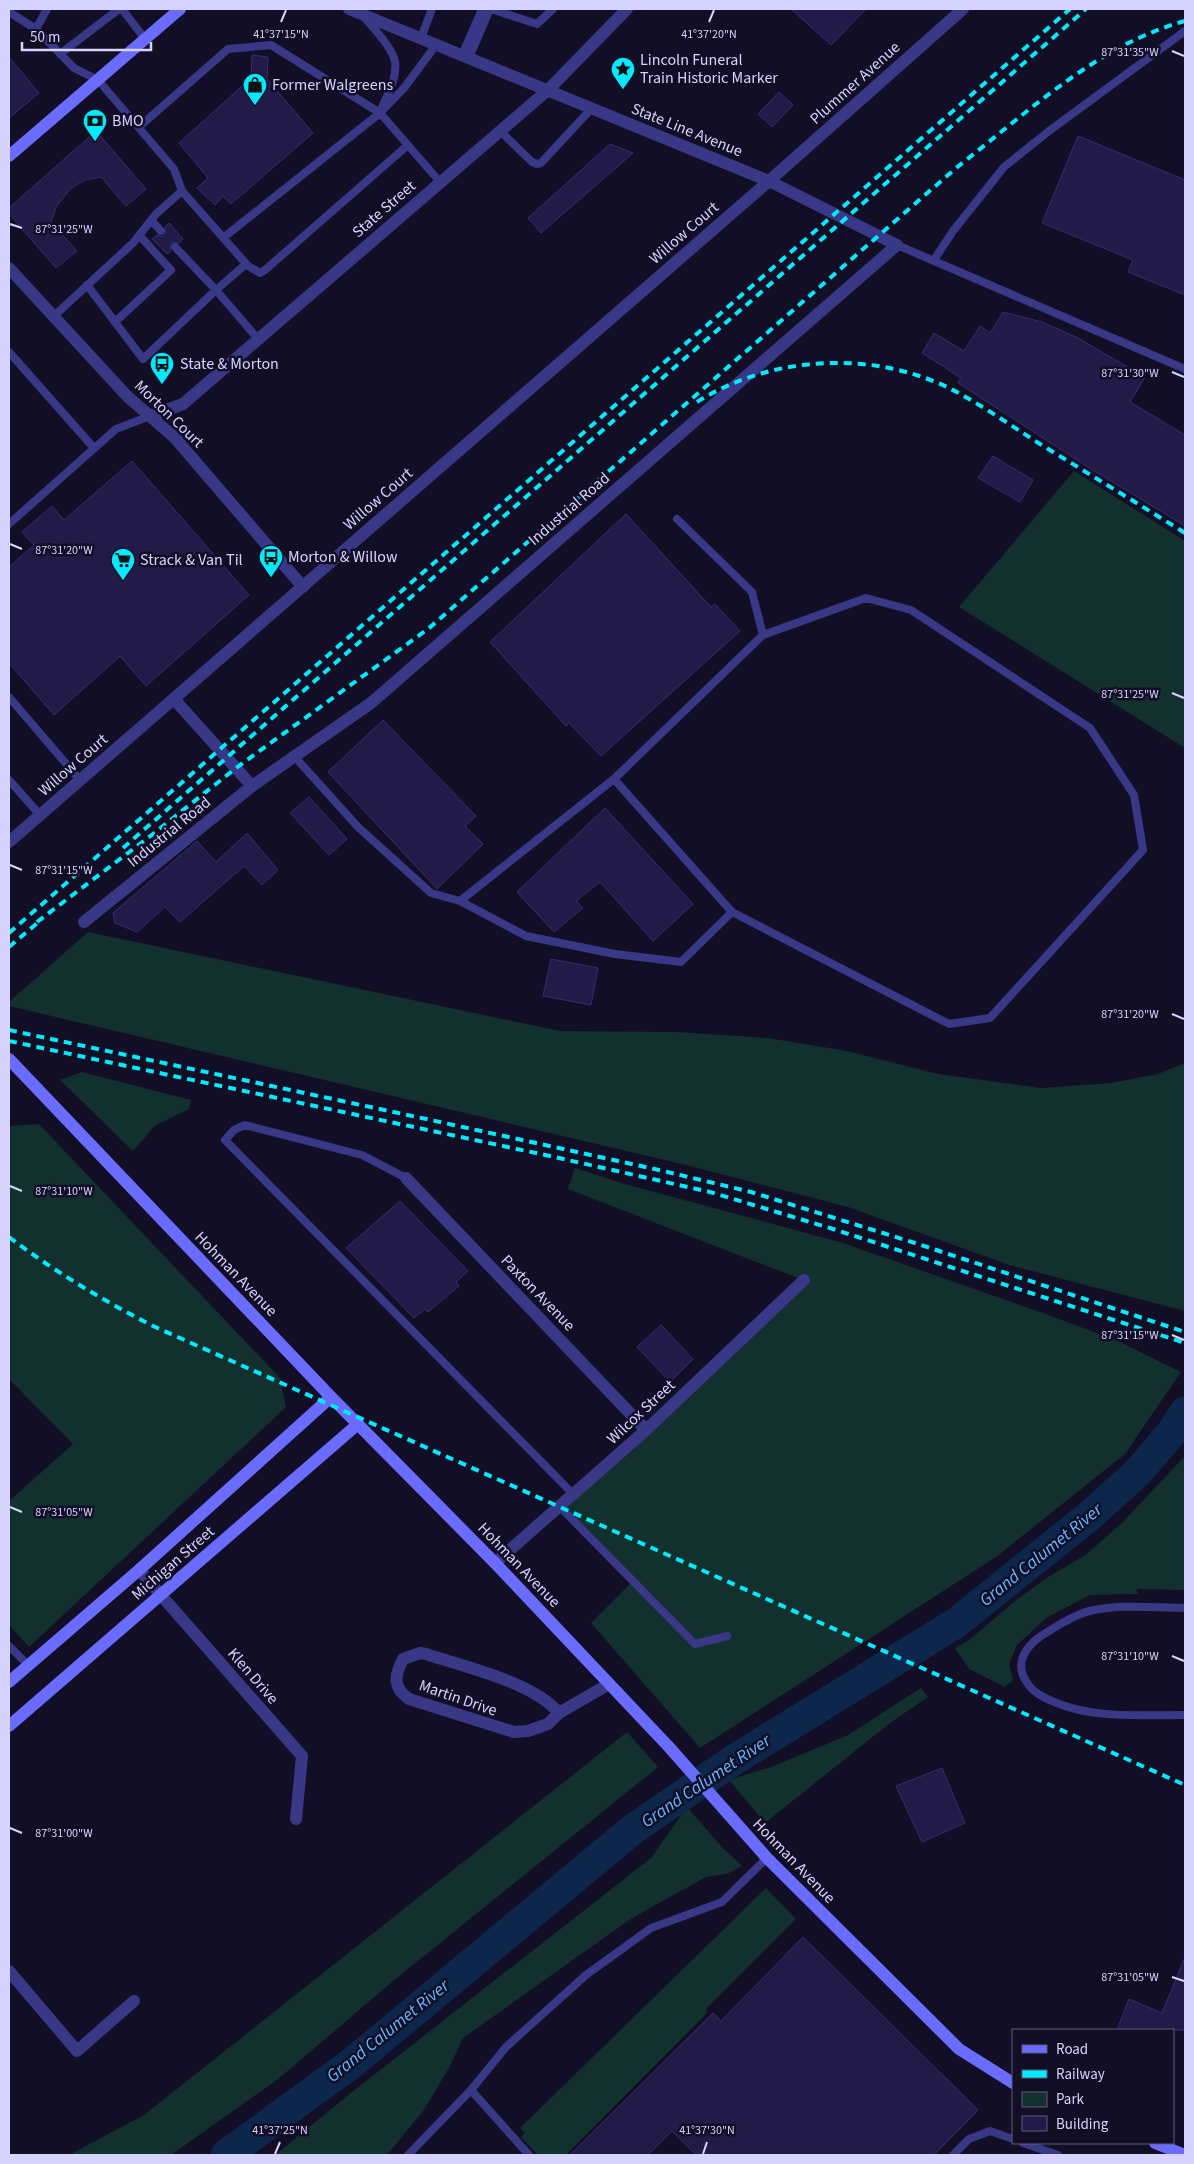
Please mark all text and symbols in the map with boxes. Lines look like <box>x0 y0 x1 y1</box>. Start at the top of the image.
scale bar <box>22 20 151 52</box>
text: 41°37'15"N <box>253 26 309 43</box>
text: 41°37'20"N <box>681 26 737 43</box>
text: 50 m <box>30 27 60 48</box>
street label: Plummer Avenue <box>805 37 905 129</box>
text: 87°31'35"W <box>1101 44 1159 61</box>
place label: Lincoln Funeral Train Historic Marker <box>640 49 778 89</box>
place icon: Lincoln Funeral Train Historic Marker <box>610 56 636 90</box>
shop icon: Former Walgreens <box>242 72 268 106</box>
place label: Former Walgreens <box>272 74 393 96</box>
street label: State Line Avenue <box>628 98 746 162</box>
bank icon: BMO <box>82 108 108 142</box>
place label: BMO <box>112 110 144 132</box>
street label: State Street <box>348 175 421 243</box>
street label: Willow Court <box>645 196 724 269</box>
text: 87°31'25"W <box>35 221 93 238</box>
bus stop icon: State & Morton <box>149 351 175 385</box>
place label: State & Morton <box>180 353 279 375</box>
text: 87°31'30"W <box>1101 365 1159 382</box>
street label: Morton Court <box>129 375 209 453</box>
street label: Willow Court <box>339 462 418 535</box>
street label: Industrial Road <box>523 467 615 551</box>
text: 87°31'20"W <box>35 542 93 559</box>
bus stop icon: Morton & Willow <box>258 544 284 578</box>
place label: Morton & Willow <box>288 546 398 568</box>
supermarket icon: Strack & Van Til <box>110 547 136 581</box>
place label: Strack & Van Til <box>140 549 243 571</box>
text: 87°31'25"W <box>1101 686 1159 703</box>
street label: Willow Court <box>34 728 113 801</box>
street label: Industrial Road <box>123 792 215 872</box>
text: 87°31'15"W <box>35 862 93 879</box>
text: 87°31'20"W <box>1101 1006 1159 1023</box>
text: 87°31'10"W <box>35 1183 93 1200</box>
street label: Hohman Avenue <box>190 1227 282 1321</box>
street label: Paxton Avenue <box>496 1250 580 1336</box>
text: 87°31'15"W <box>1101 1327 1159 1344</box>
street label: Wilcox Street <box>602 1374 681 1449</box>
water label: Grand Calumet River <box>974 1497 1108 1612</box>
text: 87°31'05"W <box>35 1504 93 1521</box>
street label: Hohman Avenue <box>473 1518 565 1612</box>
street label: Michigan Street <box>127 1520 220 1605</box>
street label: Klen Drive <box>222 1643 284 1709</box>
text: 87°31'10"W <box>1101 1648 1159 1665</box>
street label: Martin Drive <box>416 1674 500 1722</box>
water label: Grand Calumet River <box>636 1728 776 1834</box>
street label: Hohman Avenue <box>748 1814 840 1908</box>
text: 87°31'00"W <box>35 1825 93 1842</box>
text: 87°31'05"W <box>1101 1969 1159 1986</box>
water label: Grand Calumet River <box>321 1973 455 2088</box>
legend <box>1012 2029 1174 2144</box>
text: Road <box>1056 2039 1088 2060</box>
text: Railway <box>1056 2064 1105 2085</box>
text: Park <box>1056 2089 1085 2110</box>
text: Building <box>1056 2114 1109 2135</box>
text: 41°37'25"N <box>252 2122 308 2139</box>
text: 41°37'30"N <box>679 2122 735 2139</box>

